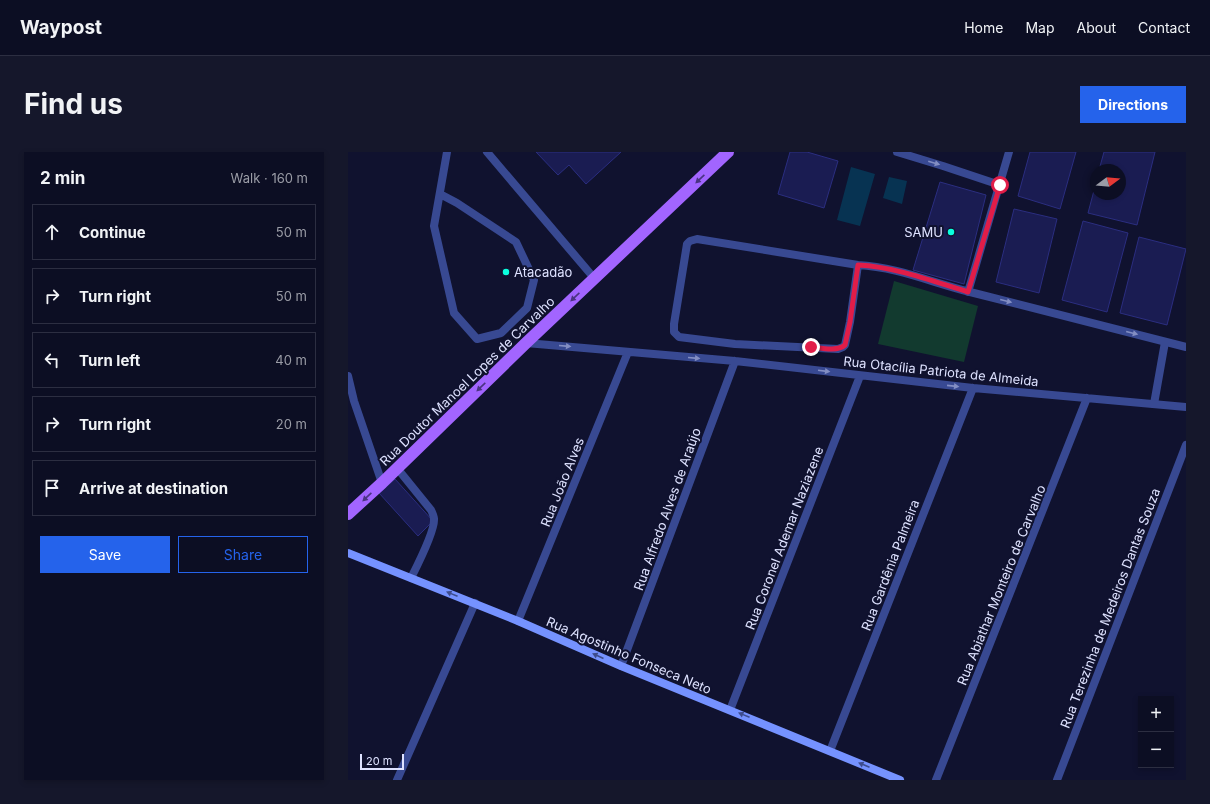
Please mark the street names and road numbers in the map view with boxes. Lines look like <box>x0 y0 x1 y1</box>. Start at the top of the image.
street label: Rua Doutor Manoel Lopes de Carvalho <box>376 293 558 469</box>
street label: Rua Otacília Patriota de Almeida <box>843 353 1039 389</box>
street label: Rua Alfredo Alves de Araújo <box>630 425 704 593</box>
street label: Rua João Alves <box>537 435 587 529</box>
street label: Rua Coronel Ademar Naziazene <box>742 444 826 632</box>
street label: Rua Abiathar Monteiro de Carvalho <box>953 482 1049 688</box>
street label: Rua Terezinha de Medeiros Dantas Souza <box>1057 486 1163 730</box>
street label: Rua Gardênia Palmeira <box>858 497 922 633</box>
street label: Rua Agostinho Fonseca Neto <box>544 613 714 697</box>

